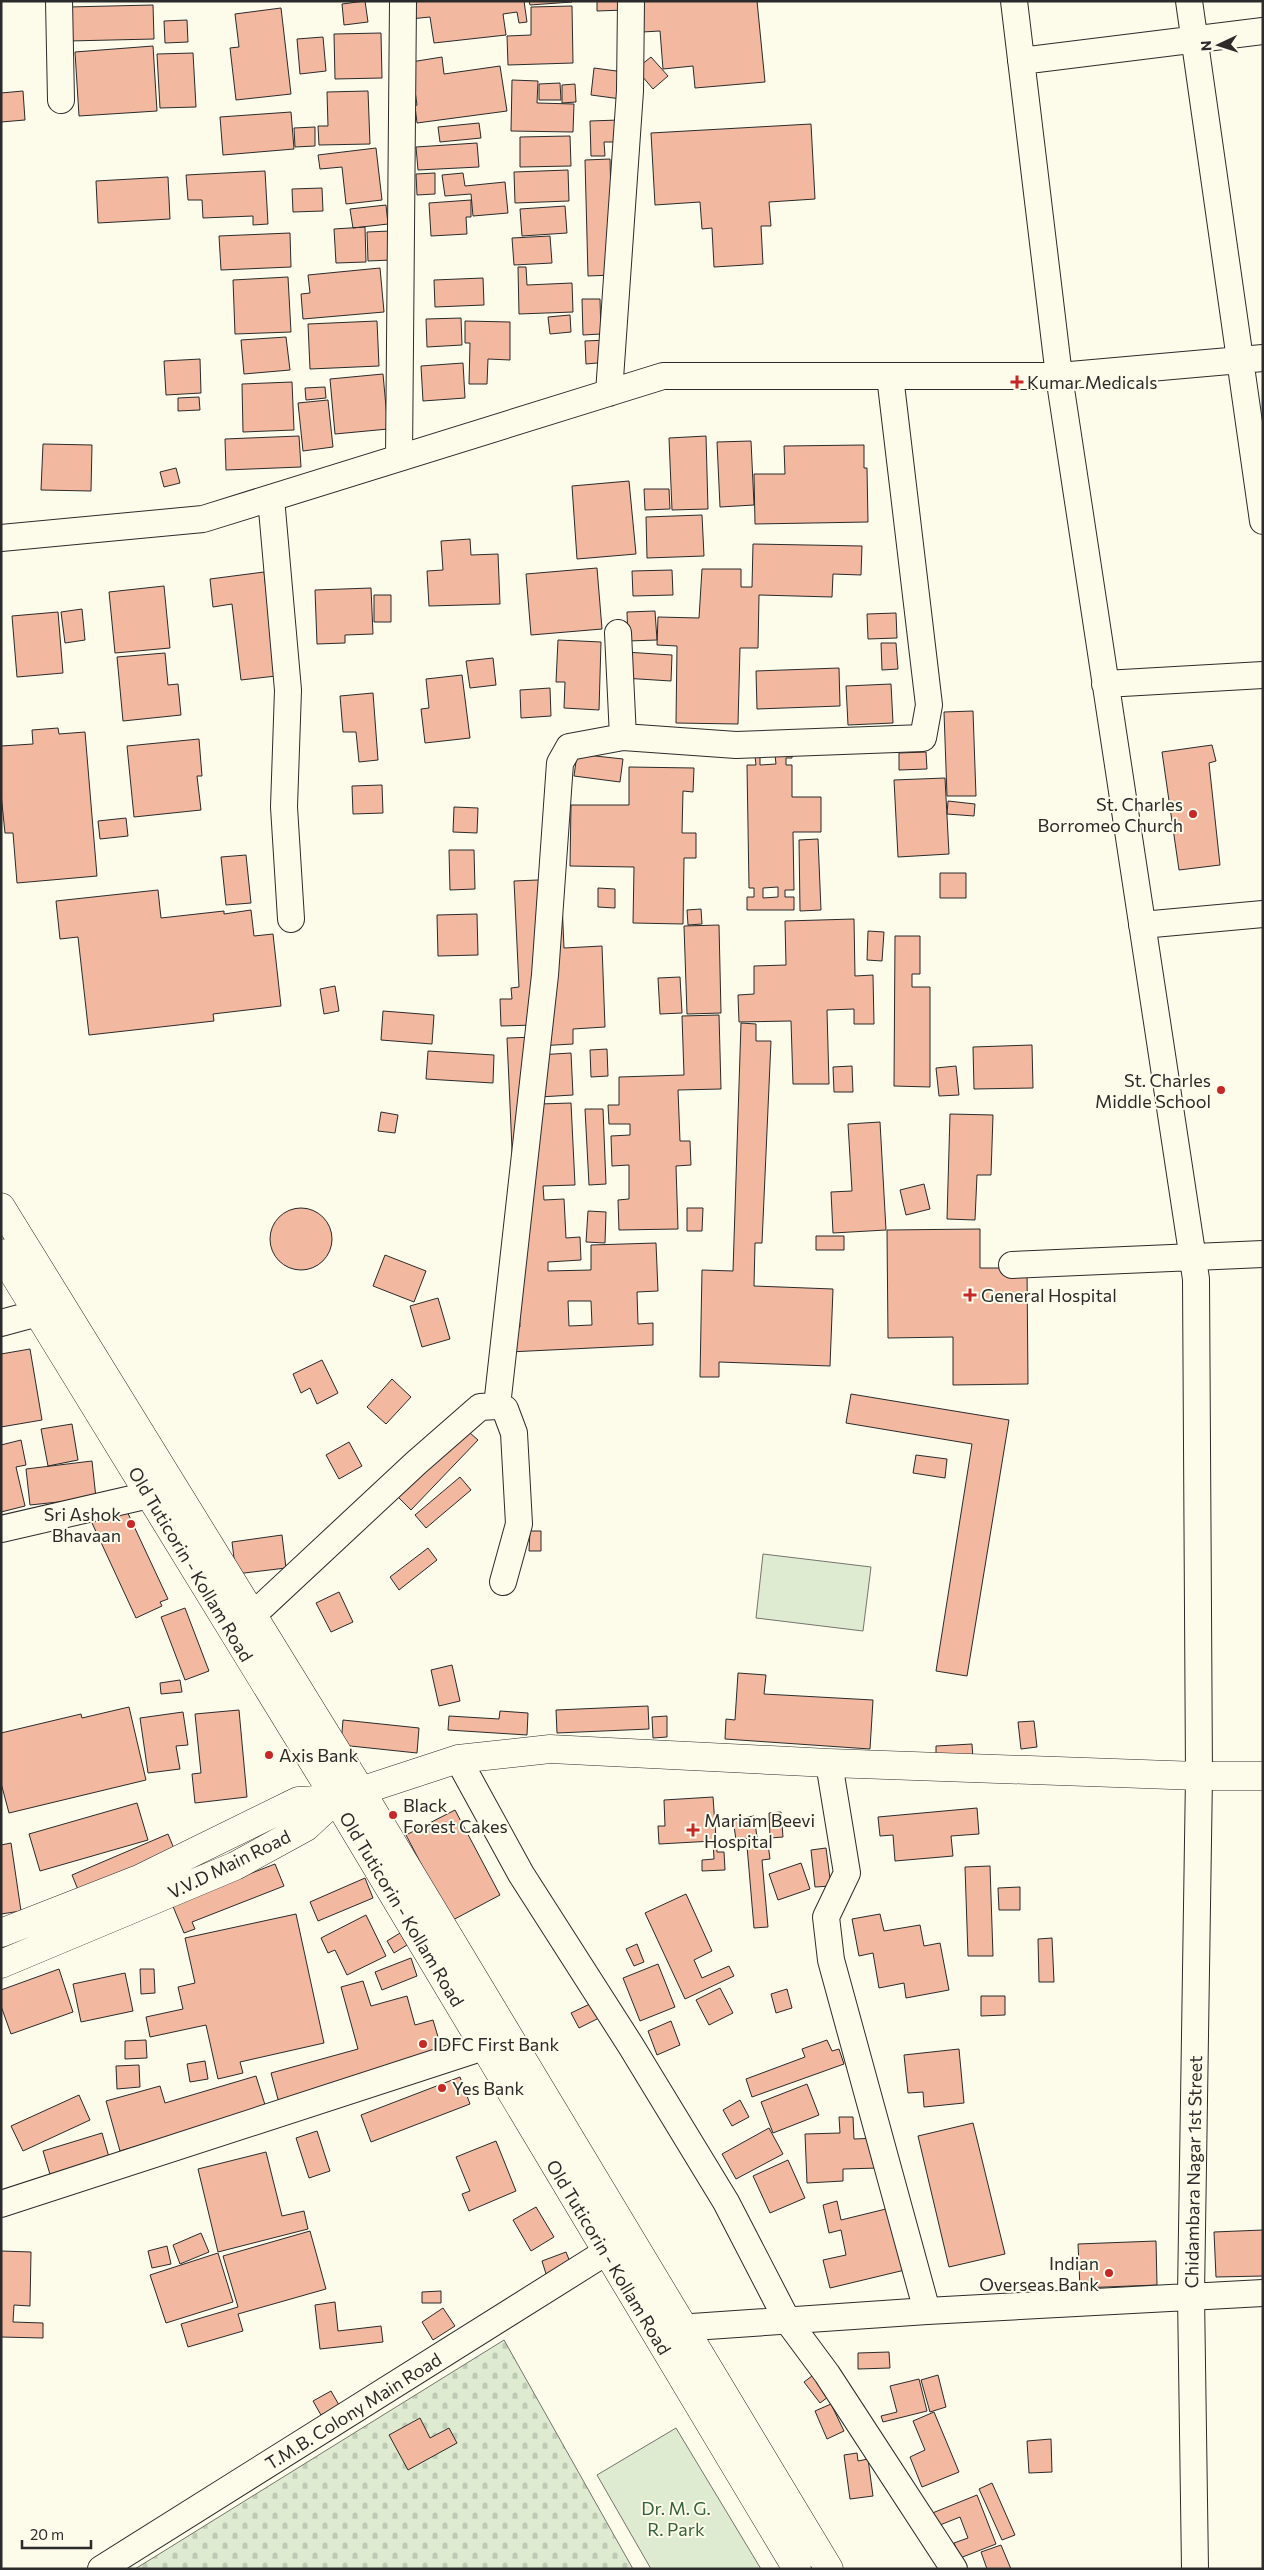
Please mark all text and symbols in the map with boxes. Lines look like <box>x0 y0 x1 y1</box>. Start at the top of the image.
north arrow <box>1194 20 1244 70</box>
text: N <box>1197 40 1214 52</box>
place label: Kumar Medicals <box>1027 371 1157 393</box>
marker: Kumar Medicals <box>1011 376 1023 388</box>
place label: St. Charles Borromeo Church <box>1038 793 1183 836</box>
marker: St. Charles Borromeo Church <box>1187 808 1199 820</box>
place label: St. Charles Middle School <box>1095 1069 1211 1112</box>
marker: St. Charles Middle School <box>1215 1084 1227 1096</box>
place label: General Hospital <box>981 1284 1117 1306</box>
marker: General Hospital <box>963 1288 977 1302</box>
street label: Old Tuticorin - Kollam Road <box>124 1463 258 1665</box>
place label: Sri Ashok Bhavaan <box>44 1503 121 1546</box>
marker: Sri Ashok Bhavaan <box>125 1518 137 1530</box>
place label: Axis Bank <box>279 1744 359 1766</box>
marker: Axis Bank <box>263 1749 275 1761</box>
place label: Black Forest Cakes <box>403 1794 508 1837</box>
street label: Old Tuticorin - Kollam Road <box>335 1808 469 2010</box>
marker: Black Forest Cakes <box>387 1809 399 1821</box>
place label: Mariam Beevi Hospital <box>704 1809 815 1852</box>
marker: Mariam Beevi Hospital <box>686 1823 700 1837</box>
street label: V.V.D Main Road <box>164 1825 294 1903</box>
place label: IDFC First Bank <box>433 2033 560 2055</box>
marker: IDFC First Bank <box>417 2038 429 2050</box>
street label: Chidambara Nagar 1st Street <box>1180 2055 1206 2289</box>
place label: Yes Bank <box>452 2077 525 2099</box>
marker: Yes Bank <box>436 2082 448 2094</box>
street label: Old Tuticorin - Kollam Road <box>542 2156 676 2358</box>
place label: Indian Overseas Bank <box>979 2252 1099 2295</box>
marker: Indian Overseas Bank <box>1103 2267 1115 2279</box>
street label: T.M.B. Colony Main Road <box>261 2348 445 2474</box>
park label: Dr. M. G. R. Park <box>641 2497 711 2540</box>
scale bar <box>22 2518 91 2550</box>
text: 20 m <box>30 2525 64 2543</box>

